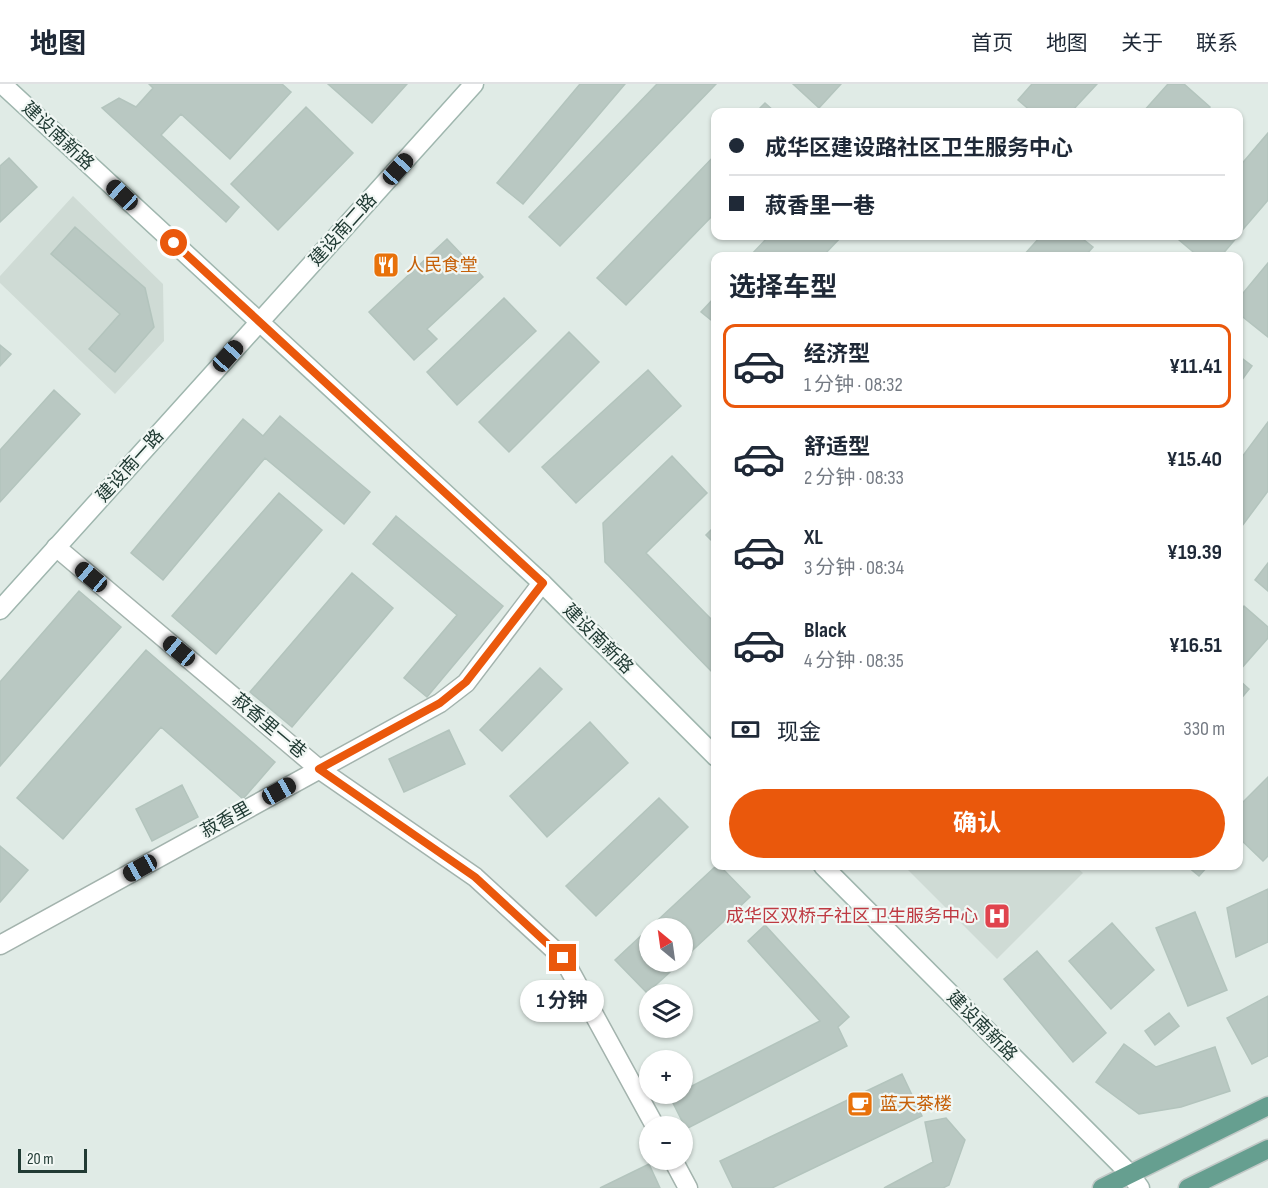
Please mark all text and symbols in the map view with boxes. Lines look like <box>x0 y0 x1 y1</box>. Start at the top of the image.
text: 地图 <box>30 28 86 61</box>
text: 首页 <box>971 31 1013 56</box>
text: 地图 <box>1046 31 1088 56</box>
text: 关于 <box>1121 31 1163 56</box>
text: 联系 <box>1196 31 1238 56</box>
street label: 建设南新路 <box>18 98 98 174</box>
text: 成华区建设路社区卫生服务中心 <box>765 135 1073 162</box>
car <box>379 150 417 188</box>
car <box>103 176 141 214</box>
street label: 建设南二路 <box>305 190 381 270</box>
text: 菽香里一巷 <box>765 193 875 220</box>
route start <box>160 229 187 256</box>
restaurant icon: 人民食堂 <box>371 250 401 280</box>
place label: 人民食堂 <box>406 255 478 276</box>
text: 选择车型 <box>729 272 837 304</box>
car <box>209 337 247 375</box>
icon: car <box>732 339 786 393</box>
text: 经济型 <box>804 341 870 368</box>
text: ¥11.41 <box>1169 353 1222 380</box>
text: 1 分钟 · 08:32 <box>804 373 903 397</box>
street label: 建设南一路 <box>92 426 168 506</box>
icon: car <box>732 432 786 486</box>
text: 舒适型 <box>804 434 870 461</box>
text: ¥15.40 <box>1167 446 1222 473</box>
text: 2 分钟 · 08:33 <box>804 466 904 490</box>
text: XL <box>804 524 823 551</box>
icon: car <box>732 525 786 579</box>
text: ¥19.39 <box>1167 539 1222 566</box>
text: 3 分钟 · 08:34 <box>804 556 904 580</box>
car <box>71 559 111 595</box>
street label: 建设南新路 <box>559 600 637 678</box>
text: Black <box>804 617 846 644</box>
icon: car <box>732 618 786 672</box>
text: ¥16.51 <box>1169 632 1222 659</box>
car <box>159 633 199 669</box>
text: 4 分钟 · 08:35 <box>804 649 904 673</box>
street label: 菽香里一巷 <box>228 689 310 763</box>
icon: cash <box>729 713 762 746</box>
text: 330 m <box>1183 717 1225 741</box>
text: 现金 <box>777 719 821 746</box>
car <box>259 774 299 808</box>
button: 确认 <box>729 789 1225 858</box>
street label: 菽香里 <box>197 798 255 842</box>
car <box>120 851 160 885</box>
hospital icon: 成华区双桥子社区卫生服务中心 <box>982 901 1012 931</box>
place label: 成华区双桥子社区卫生服务中心 <box>726 906 978 927</box>
north arrow <box>639 918 693 972</box>
map controls <box>639 918 693 1170</box>
route end <box>549 944 576 971</box>
callout: 1 分钟 <box>521 979 605 1021</box>
button: layers <box>639 984 693 1038</box>
street label: 建设南新路 <box>943 987 1021 1065</box>
text: 1 分钟 <box>537 989 587 1013</box>
button: + <box>639 1050 693 1104</box>
cafe icon: 蓝天茶楼 <box>845 1089 875 1119</box>
place label: 蓝天茶楼 <box>880 1094 952 1115</box>
button: − <box>639 1116 693 1170</box>
scale bar <box>18 1146 87 1174</box>
text: 20 m <box>27 1150 54 1169</box>

